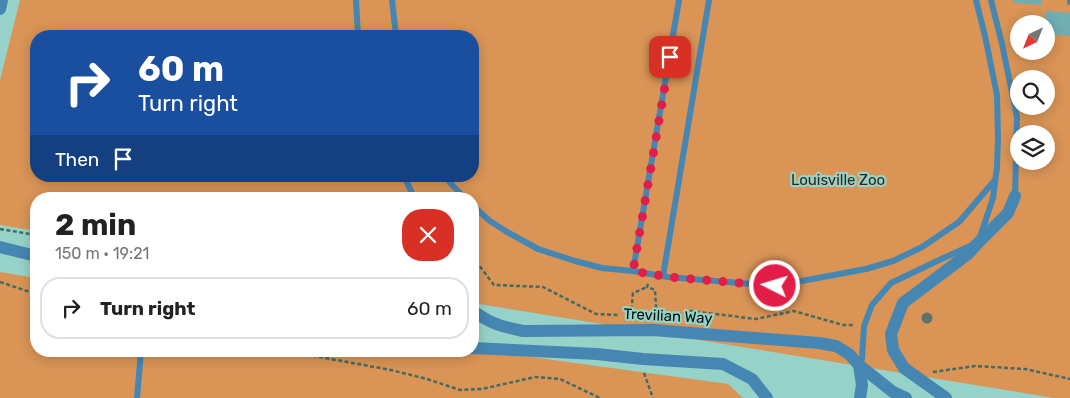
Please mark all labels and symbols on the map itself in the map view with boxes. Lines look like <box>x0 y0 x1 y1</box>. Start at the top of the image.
north arrow <box>1010 15 1055 60</box>
pin <box>649 36 691 78</box>
park label: Louisville Zoo <box>791 171 885 189</box>
position arrow <box>748 259 800 311</box>
street label: Trevilian Way <box>623 305 713 327</box>

